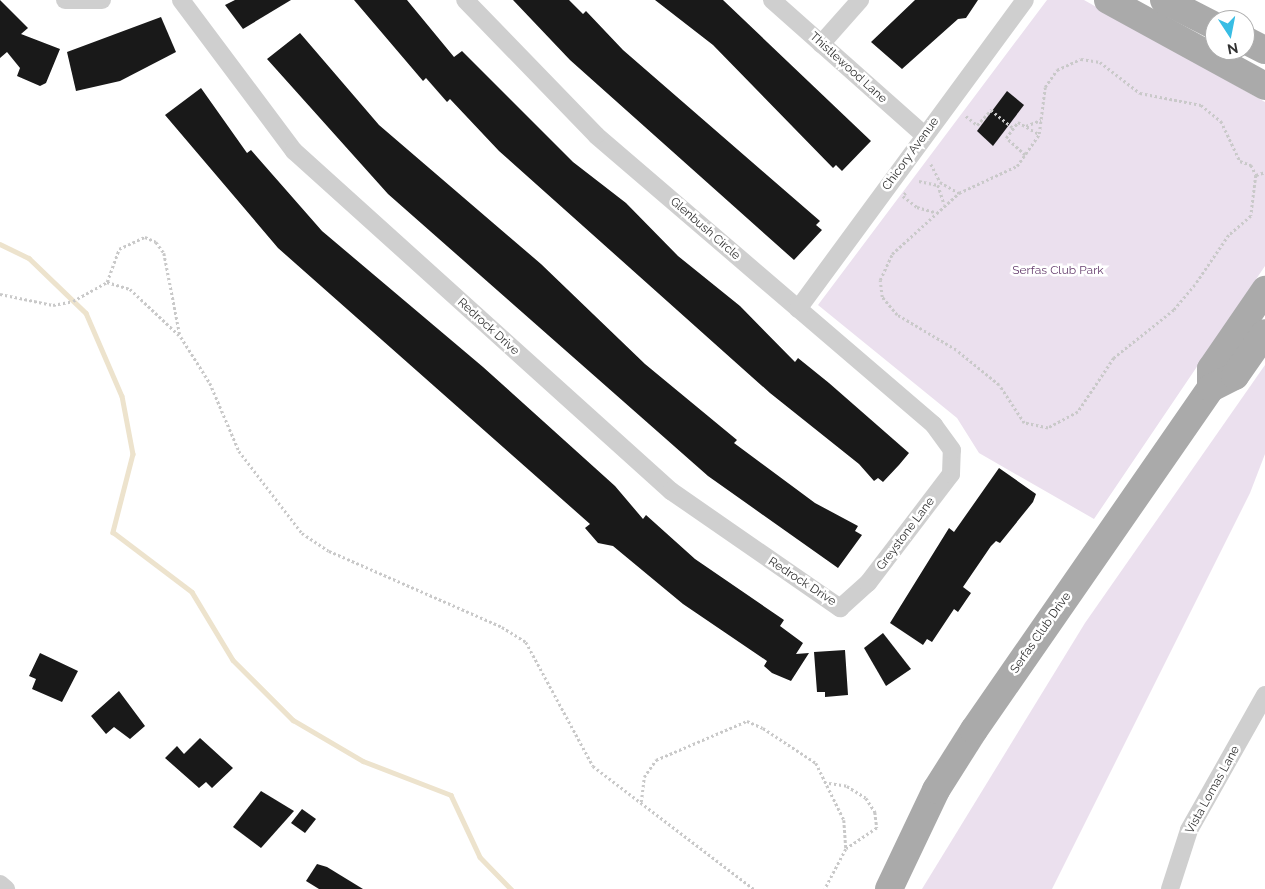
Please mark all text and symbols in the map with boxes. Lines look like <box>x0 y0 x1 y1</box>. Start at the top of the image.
north arrow <box>1205 10 1255 60</box>
street label: Thistlewood Lane <box>806 30 890 106</box>
text: N <box>1226 40 1239 58</box>
street label: Chicory Avenue <box>879 114 943 194</box>
street label: Glenbush Circle <box>667 195 743 263</box>
park label: Serfas Club Park <box>1012 264 1104 278</box>
street label: Redrock Drive <box>454 296 522 358</box>
street label: Greystone Lane <box>874 495 938 573</box>
street label: Redrock Drive <box>765 555 839 609</box>
street label: Serfas Club Drive <box>1008 590 1074 676</box>
street label: Vista Lomas Lane <box>1183 744 1243 836</box>

